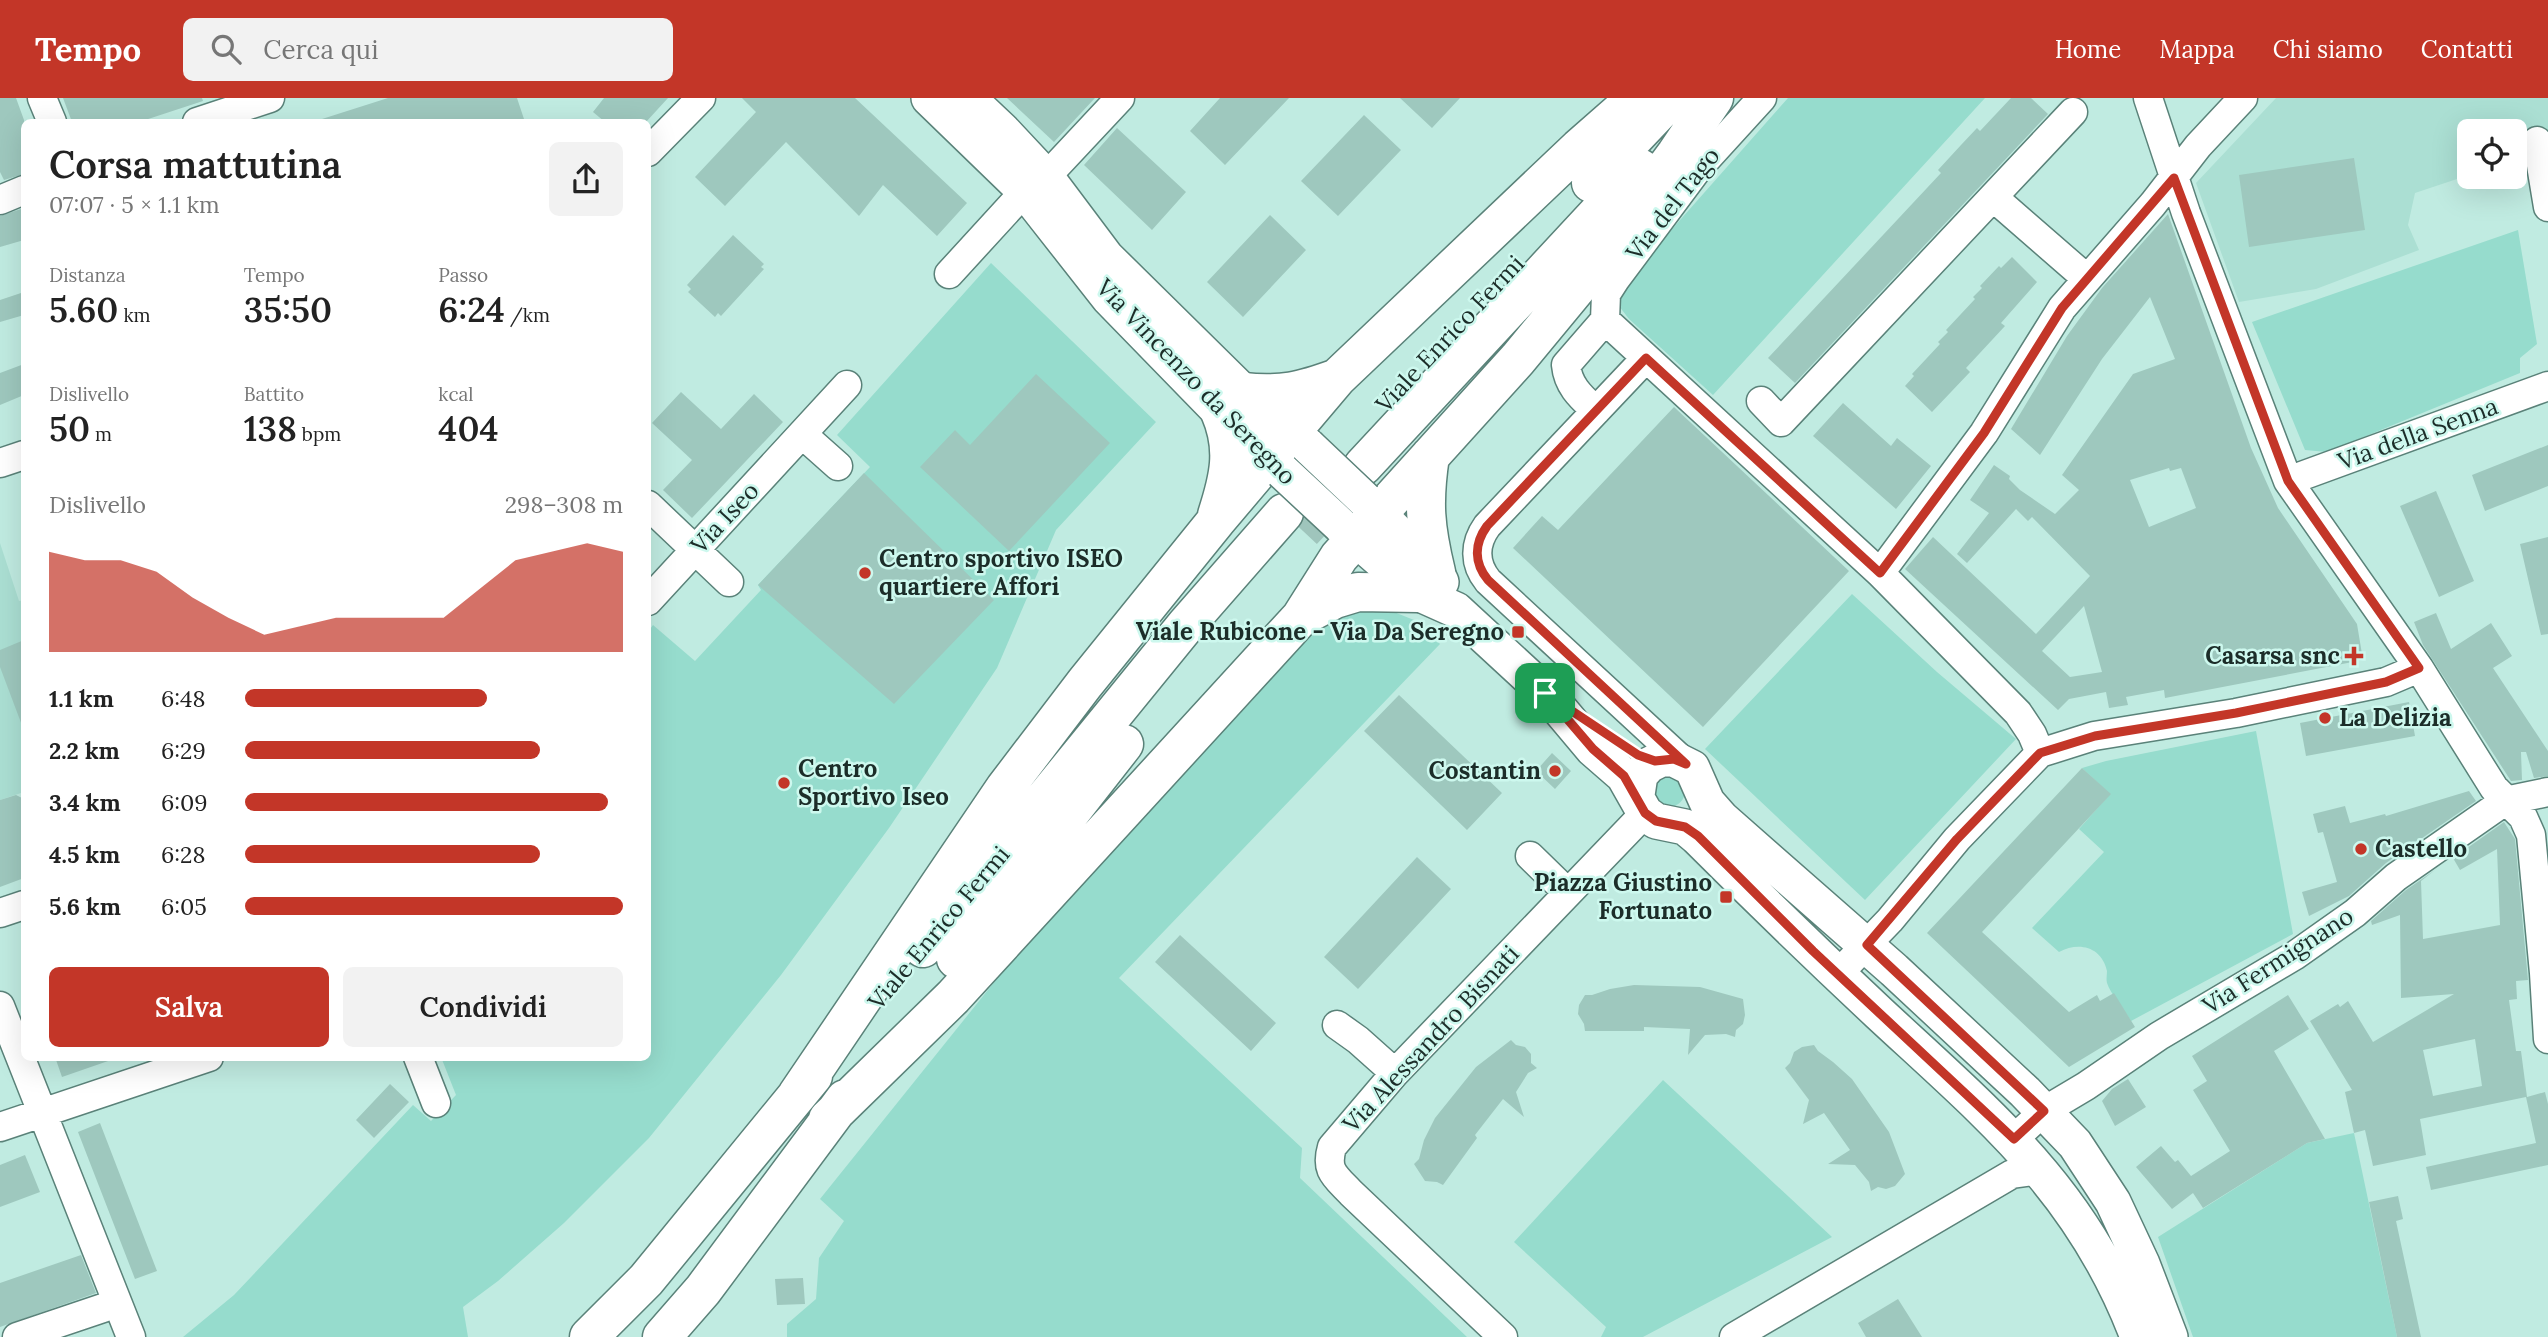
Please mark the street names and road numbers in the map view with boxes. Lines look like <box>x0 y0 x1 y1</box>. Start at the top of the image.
street label: Via del Tago <box>1618 141 1726 267</box>
street label: Viale Enrico Fermi <box>1368 248 1531 420</box>
street label: Via Vincenzo da Seregno <box>1089 271 1303 491</box>
street label: Via della Senna <box>2333 390 2502 477</box>
street label: Via Iseo <box>683 475 766 561</box>
street label: Viale Enrico Fermi <box>860 839 1016 1017</box>
street label: Via Fermignano <box>2195 900 2359 1022</box>
street label: Via Alessandro Bisnati <box>1335 939 1525 1139</box>

